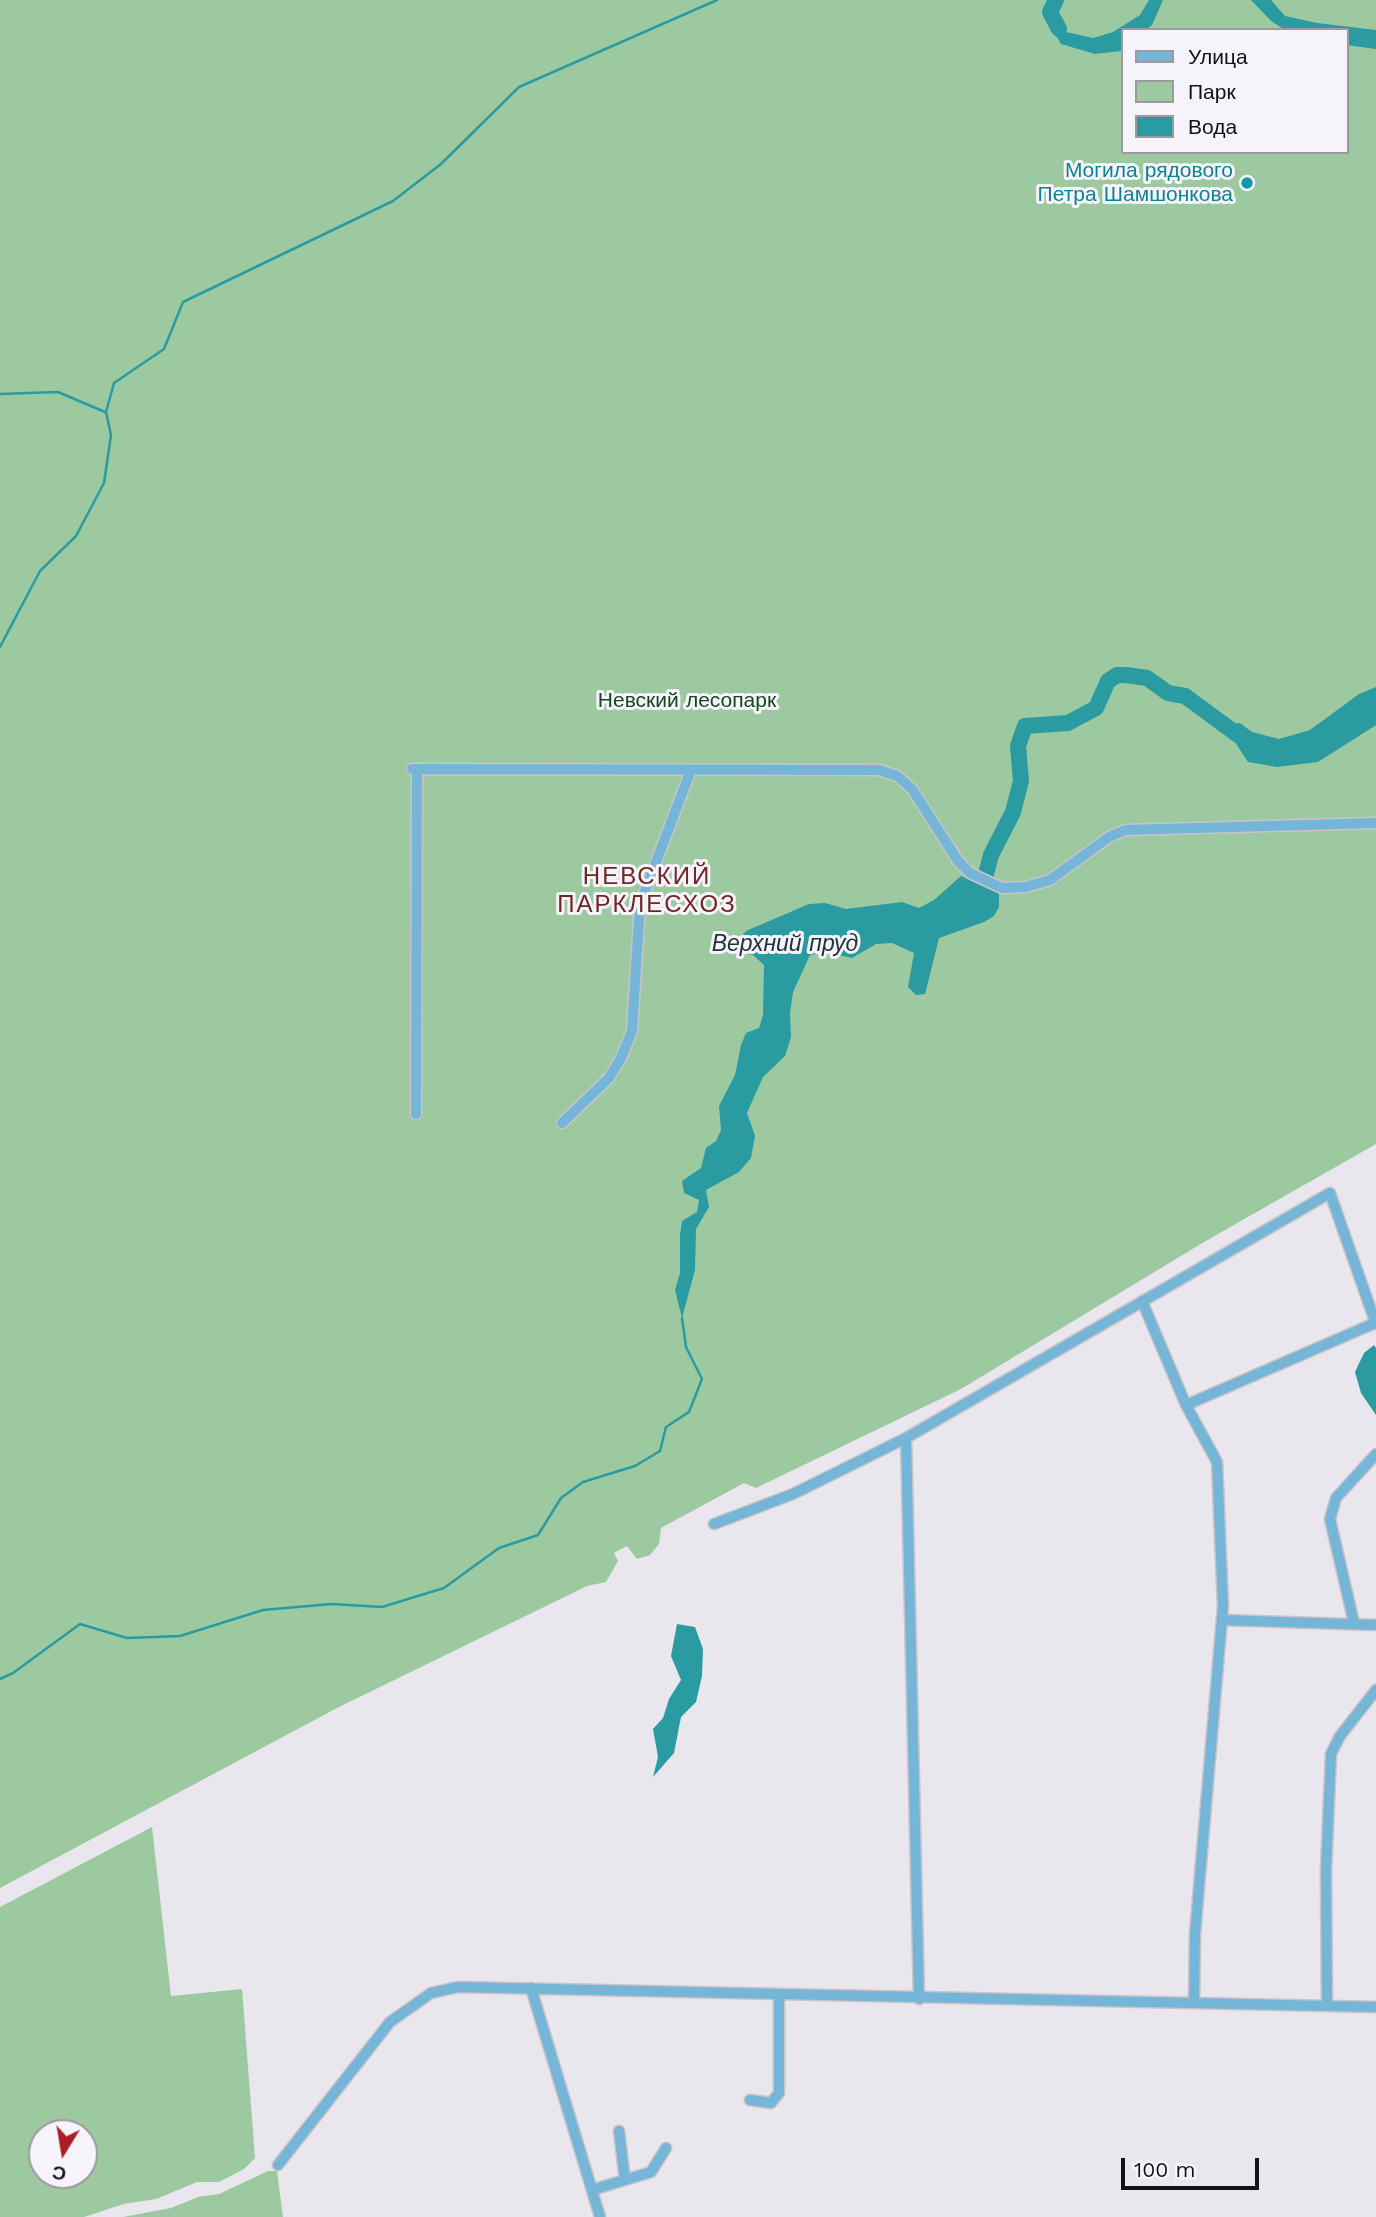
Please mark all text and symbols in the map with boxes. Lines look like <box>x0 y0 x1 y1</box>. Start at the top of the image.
legend <box>1120 28 1348 154</box>
text: Улица <box>1188 44 1248 69</box>
text: Парк <box>1188 79 1236 104</box>
text: Вода <box>1188 114 1237 139</box>
place label: Могила рядового Петра Шамшонкова <box>1038 158 1233 208</box>
marker: Могила рядового Петра Шамшонкова <box>1239 175 1255 191</box>
park label: Невский лесопарк <box>598 688 776 714</box>
district label: НЕВСКИЙ ПАРКЛЕСХОЗ <box>559 863 735 919</box>
water label: Верхний пруд <box>712 930 858 958</box>
north arrow <box>28 2119 98 2189</box>
scale bar <box>1124 2144 1262 2188</box>
text: 100 m <box>1134 2157 1196 2182</box>
text: С <box>50 2161 68 2186</box>

